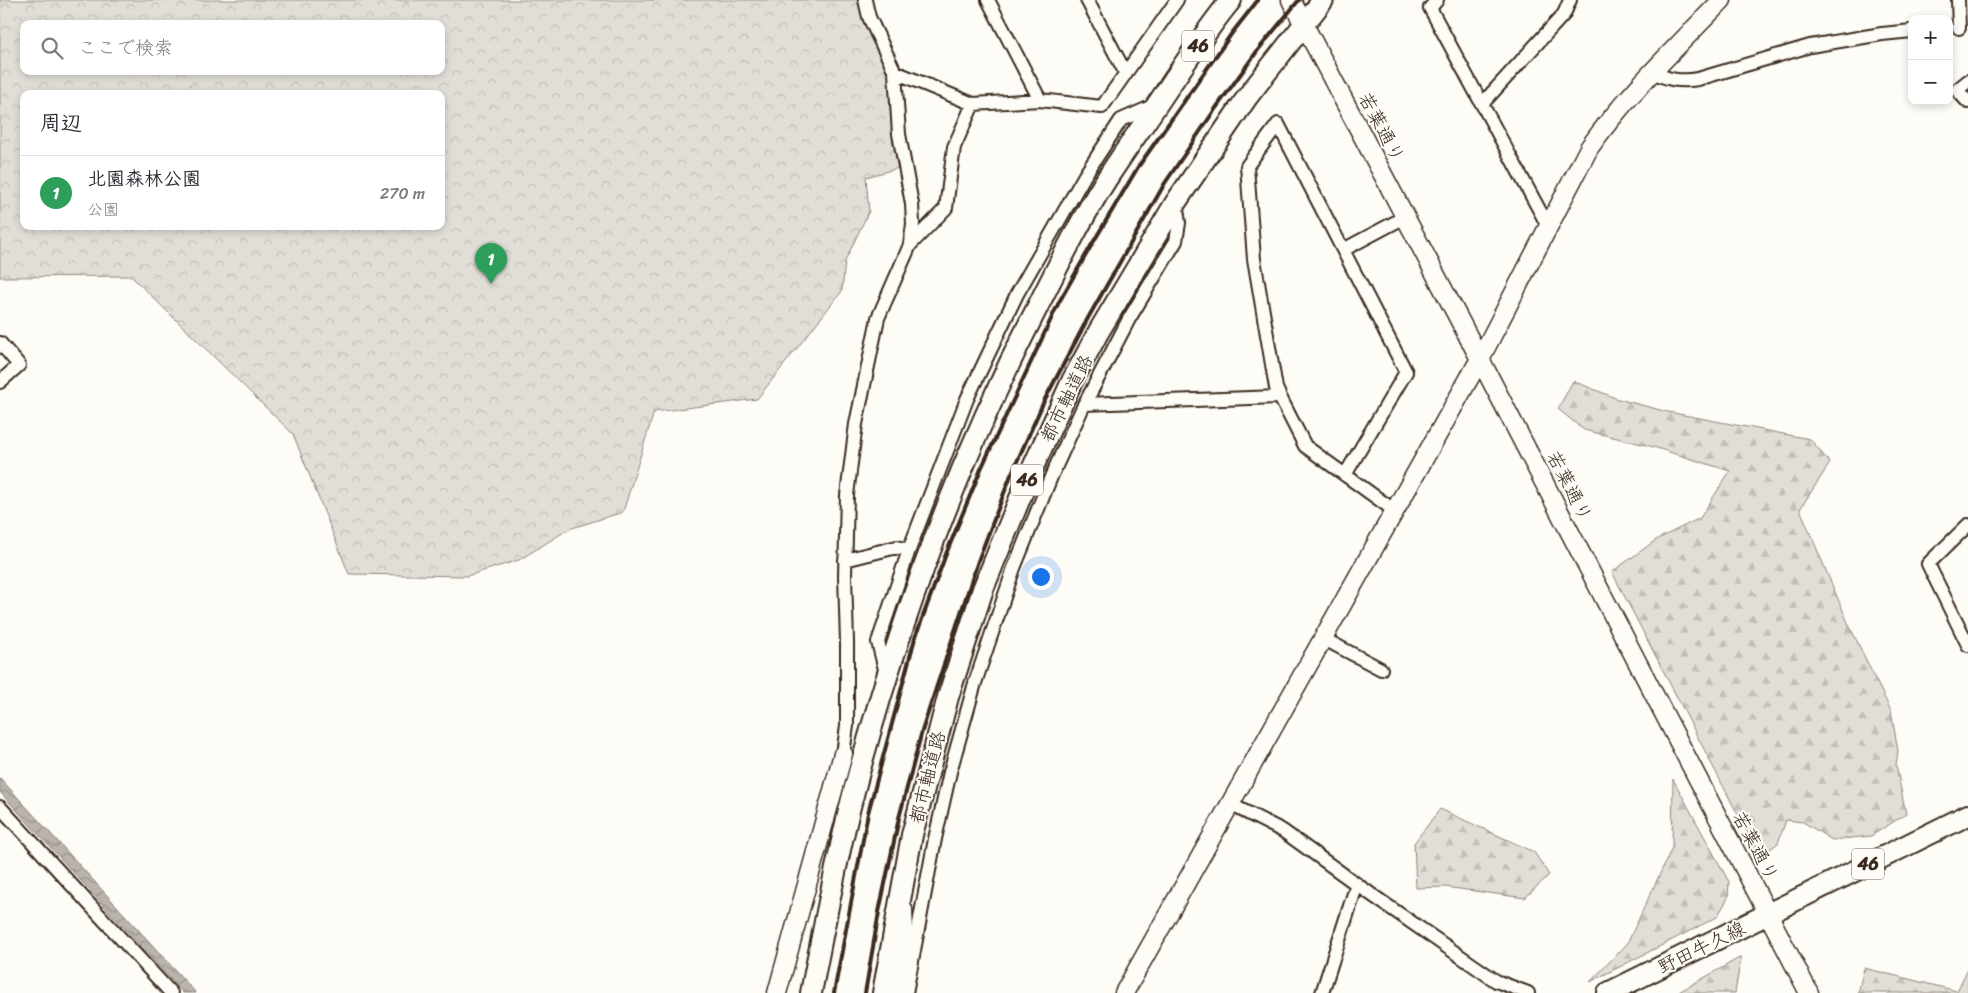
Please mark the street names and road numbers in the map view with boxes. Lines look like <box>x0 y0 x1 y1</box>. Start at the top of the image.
road number: 46 <box>1182 30 1214 61</box>
street label: 若葉通り <box>1349 86 1414 169</box>
street label: 都市軸道路 <box>1031 348 1102 448</box>
street label: 若葉通り <box>1538 445 1602 528</box>
road number: 46 <box>1011 464 1043 496</box>
street label: 都市軸道路 <box>900 727 955 827</box>
street label: 若葉通り <box>1723 805 1788 888</box>
road number: 46 <box>1852 849 1884 880</box>
street label: 野田牛久線 <box>1651 912 1751 983</box>

